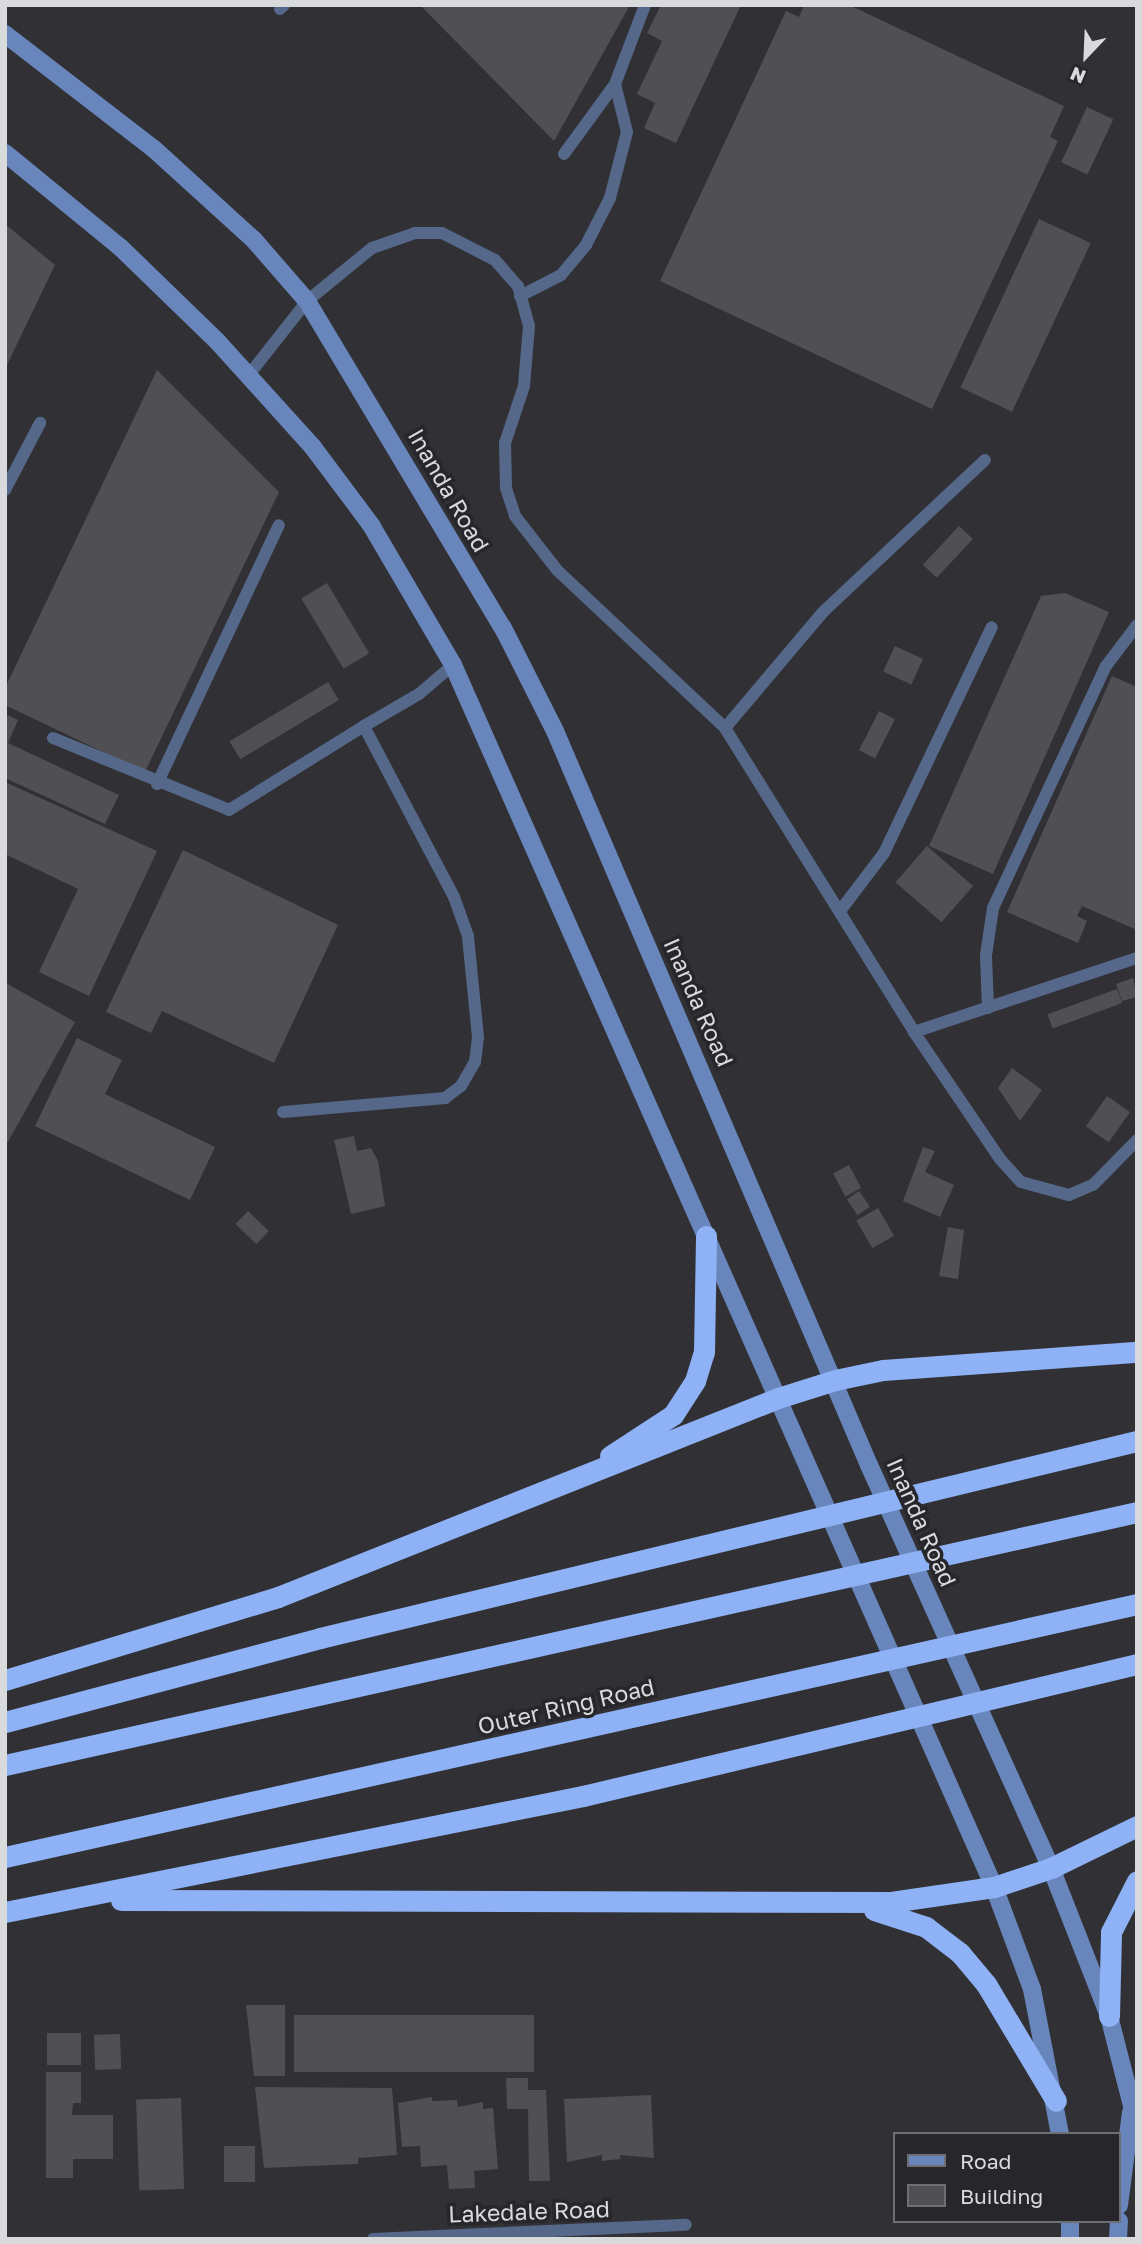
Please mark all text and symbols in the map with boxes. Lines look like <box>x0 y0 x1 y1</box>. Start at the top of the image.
north arrow <box>1051 21 1121 91</box>
text: N <box>1066 62 1089 89</box>
street label: Inanda Road <box>403 423 495 557</box>
street label: Inanda Road <box>658 933 740 1071</box>
street label: Inanda Road <box>881 1453 963 1591</box>
street label: Outer Ring Road <box>475 1672 657 1740</box>
legend <box>894 2132 1121 2223</box>
text: Road <box>960 2148 1011 2174</box>
text: Building <box>960 2183 1043 2209</box>
street label: Lakedale Road <box>448 2194 610 2228</box>

